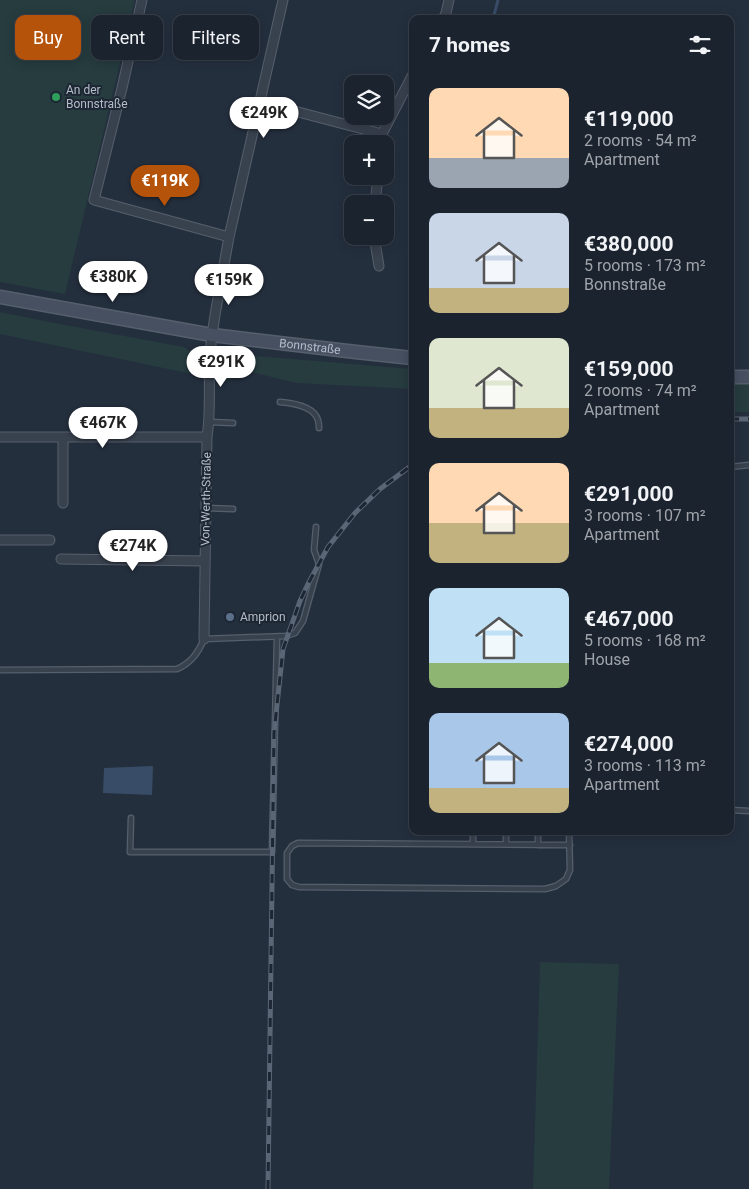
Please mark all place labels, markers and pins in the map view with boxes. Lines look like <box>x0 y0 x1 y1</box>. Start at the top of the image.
place label: An der Bonnstraße <box>66 83 128 111</box>
marker: An der Bonnstraße <box>50 91 62 103</box>
pin: €249K <box>229 96 299 139</box>
pin: €119K <box>130 164 200 207</box>
pin: €380K <box>78 260 148 303</box>
pin: €159K <box>194 264 264 306</box>
pin: €291K <box>186 346 256 388</box>
pin: €467K <box>68 406 138 449</box>
pin: €274K <box>98 530 168 572</box>
place label: Amprion <box>240 610 286 624</box>
marker: Amprion <box>224 611 236 623</box>

